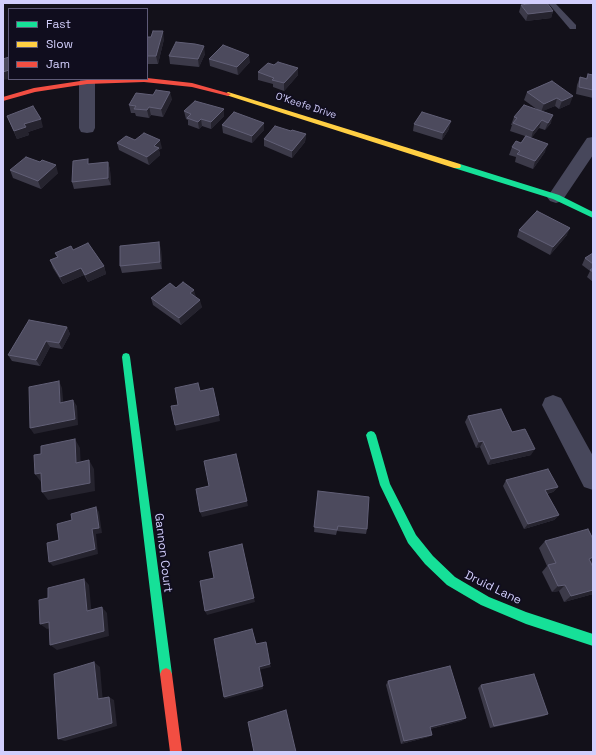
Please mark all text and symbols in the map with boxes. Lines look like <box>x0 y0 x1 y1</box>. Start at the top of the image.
legend <box>8 8 148 80</box>
text: Fast <box>46 16 71 32</box>
text: Slow <box>46 36 73 52</box>
text: Jam <box>46 56 70 72</box>
street label: O'Keefe Drive <box>274 91 338 121</box>
street label: Gannon Court <box>151 512 175 594</box>
street label: Druid Lane <box>462 568 524 608</box>

